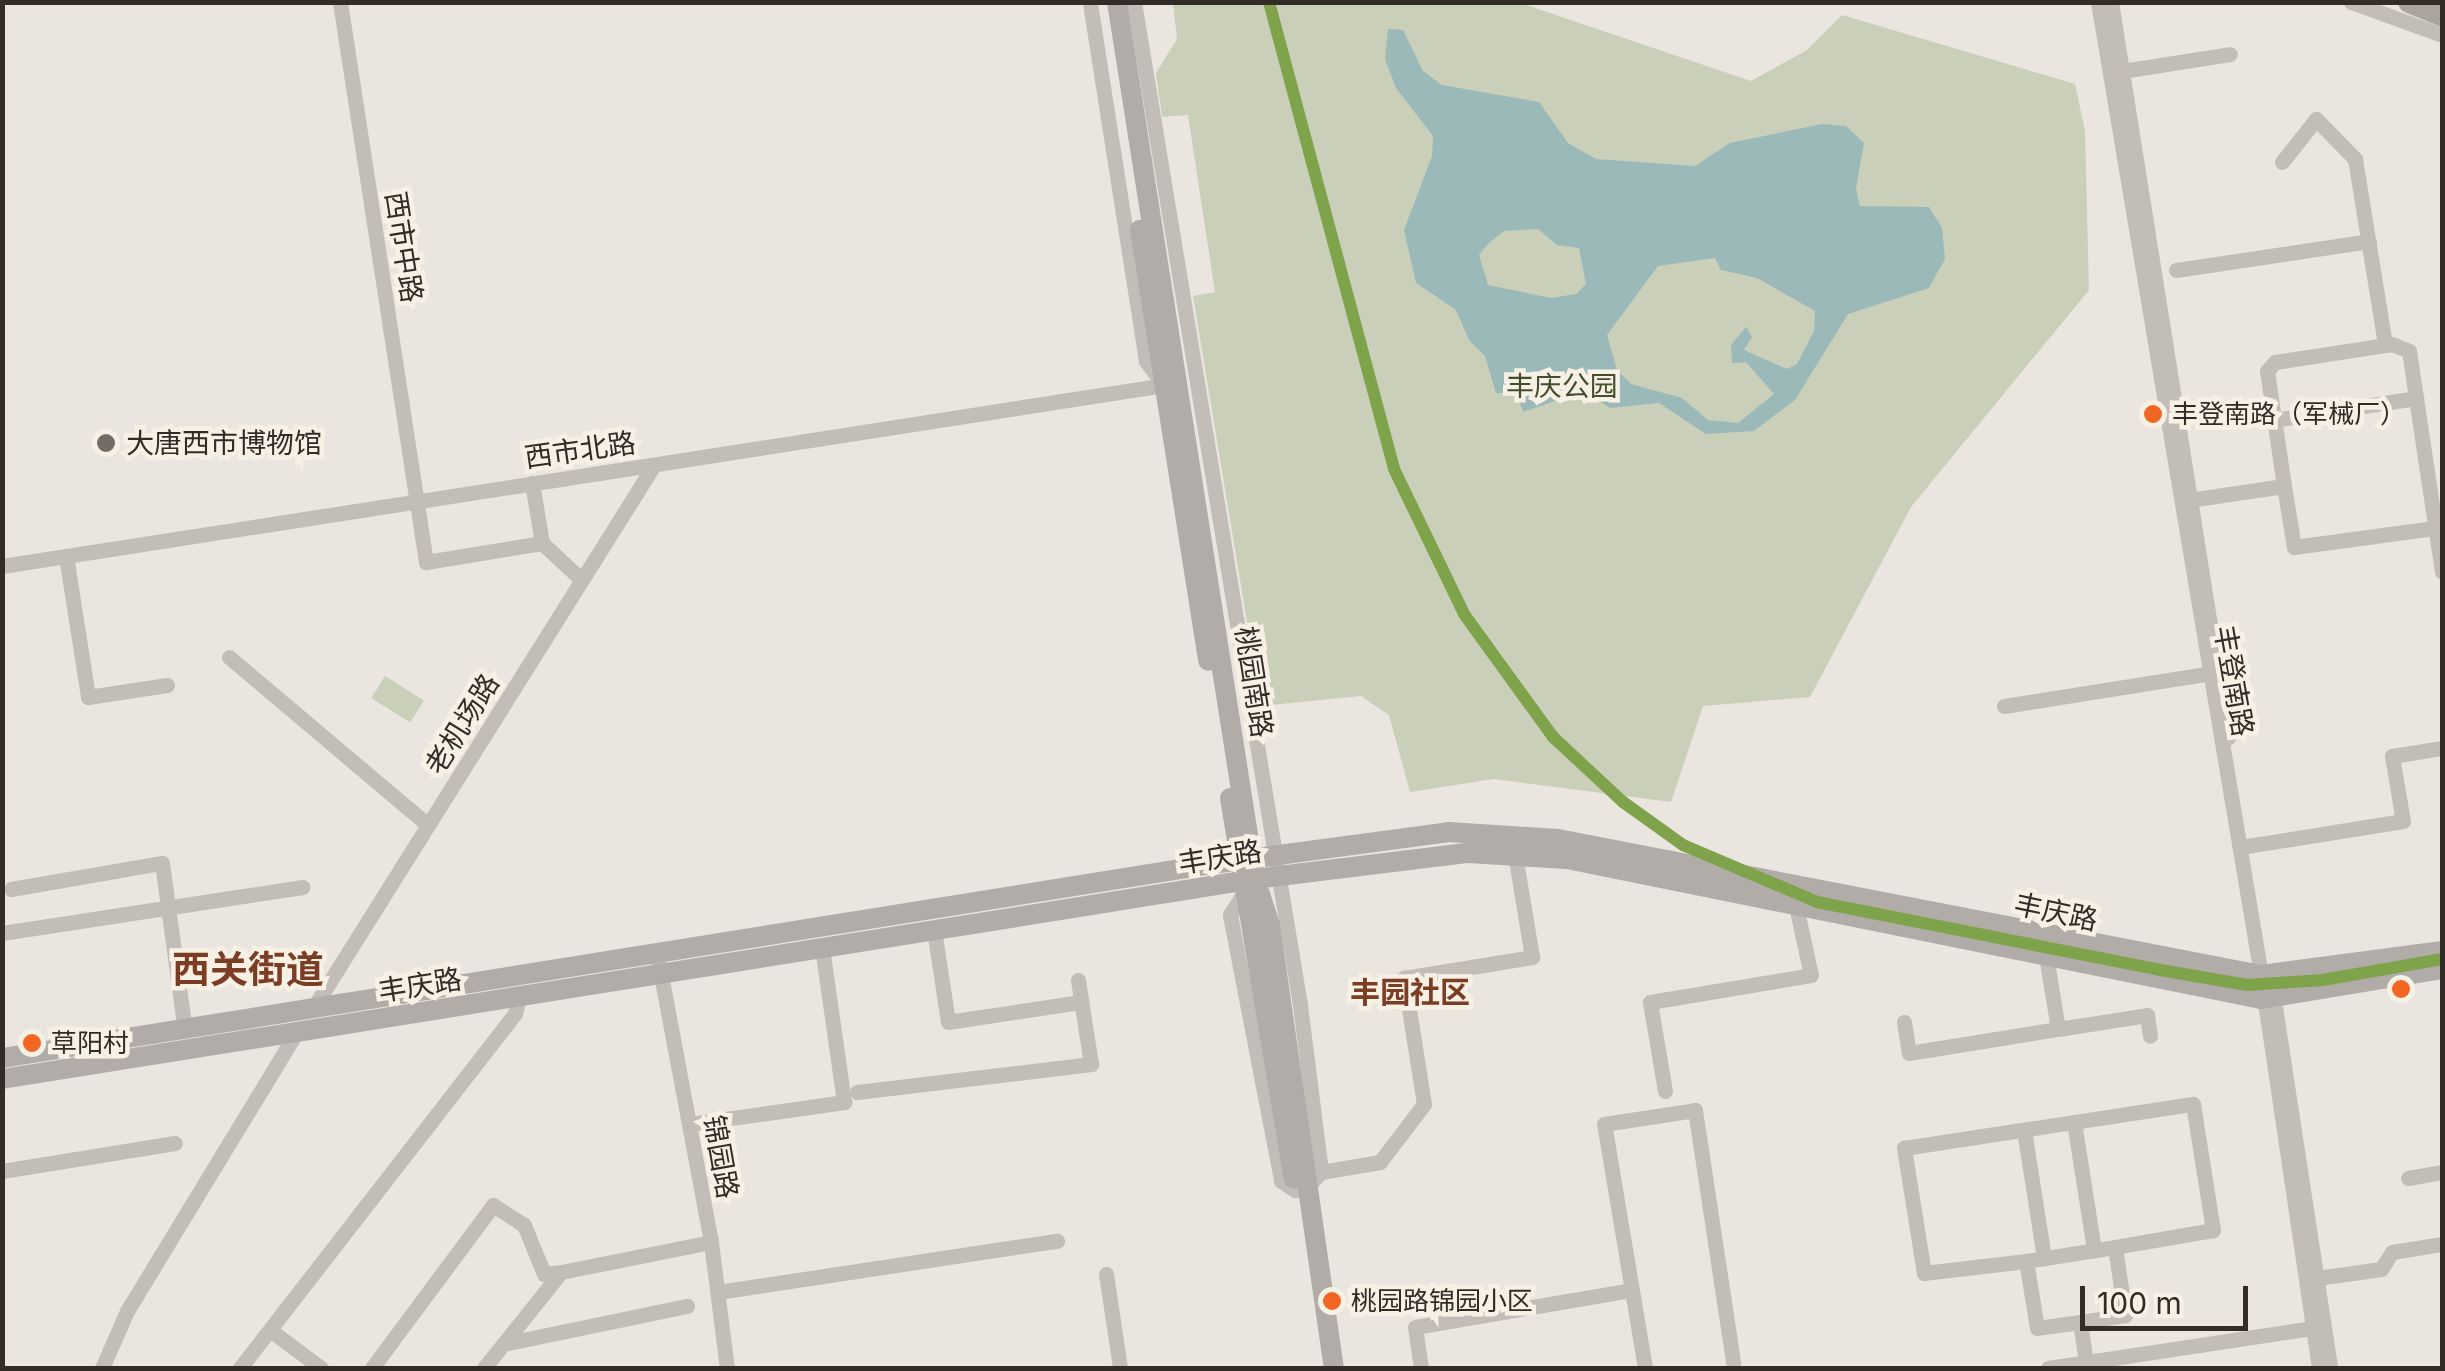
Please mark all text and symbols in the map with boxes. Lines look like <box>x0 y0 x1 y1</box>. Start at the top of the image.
street label: 西市中路 <box>379 189 429 305</box>
park label: 丰庆公园 <box>1506 369 1618 403</box>
place label: 丰登南路（军械厂） <box>2172 398 2406 430</box>
marker: 丰登南路（军械厂） <box>2143 404 2163 424</box>
place label: 大唐西市博物馆 <box>126 426 322 460</box>
street label: 西市北路 <box>522 426 638 474</box>
marker: 大唐西市博物馆 <box>95 432 117 454</box>
street label: 丰登南路 <box>2208 623 2260 739</box>
street label: 桃园南路 <box>1229 624 1279 740</box>
street label: 老机场路 <box>418 668 506 780</box>
street label: 丰庆路 <box>1176 834 1264 880</box>
street label: 丰庆路 <box>2011 887 2101 937</box>
district label: 西关街道 <box>172 947 324 993</box>
street label: 丰庆路 <box>376 962 464 1008</box>
district label: 丰园社区 <box>1350 974 1470 1010</box>
unlabelled marker <box>2391 979 2411 999</box>
place label: 草阳村 <box>51 1027 129 1059</box>
marker: 草阳村 <box>22 1033 42 1053</box>
street label: 锦园路 <box>697 1113 745 1201</box>
scale bar <box>2085 1266 2252 1328</box>
place label: 桃园路锦园小区 <box>1351 1285 1533 1317</box>
text: 100 m <box>2097 1285 2182 1321</box>
marker: 桃园路锦园小区 <box>1322 1291 1342 1311</box>

